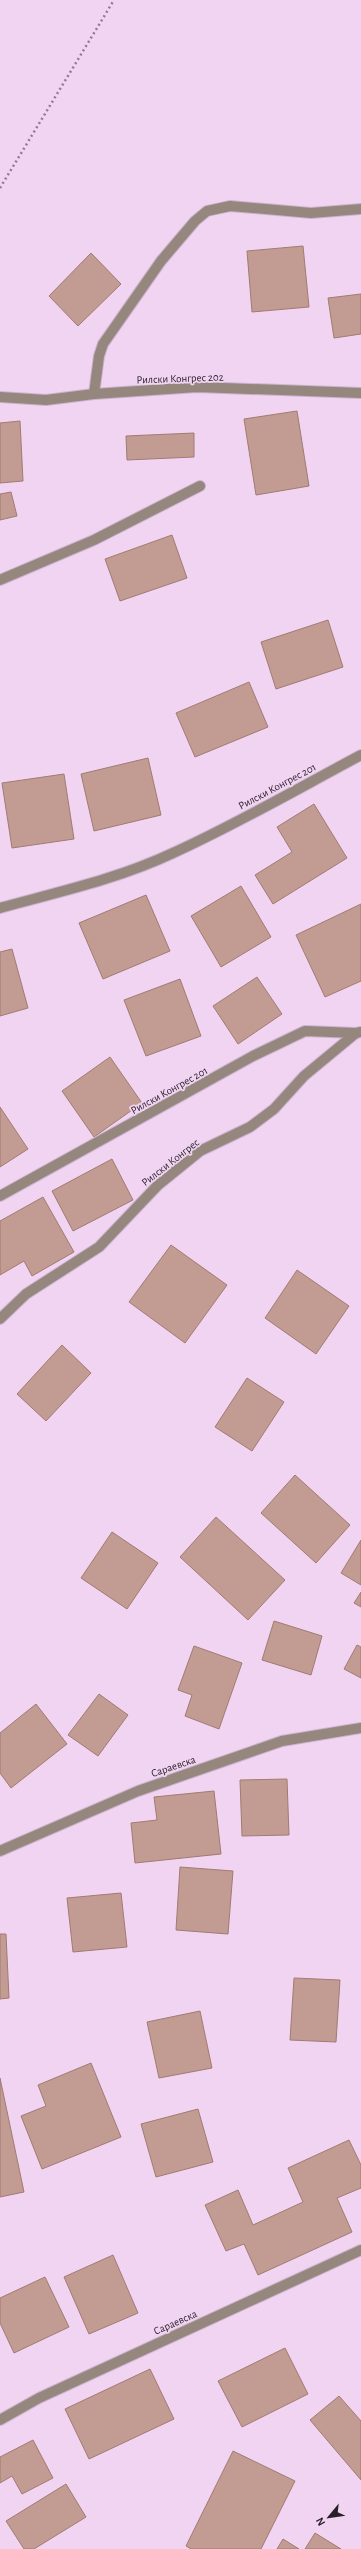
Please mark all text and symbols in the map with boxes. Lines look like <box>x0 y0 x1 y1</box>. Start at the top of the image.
street label: Рилски Конгрес 202 <box>136 371 224 386</box>
street label: Рилски Конгрес 201 <box>237 761 318 812</box>
street label: Рилски Конгрес 201 <box>129 1065 210 1116</box>
street label: Рилски Конгрес <box>139 1137 201 1188</box>
street label: Сараевска <box>150 1754 197 1779</box>
street label: Сараевска <box>152 2308 199 2337</box>
north arrow <box>309 2497 349 2537</box>
text: N <box>314 2516 327 2528</box>

